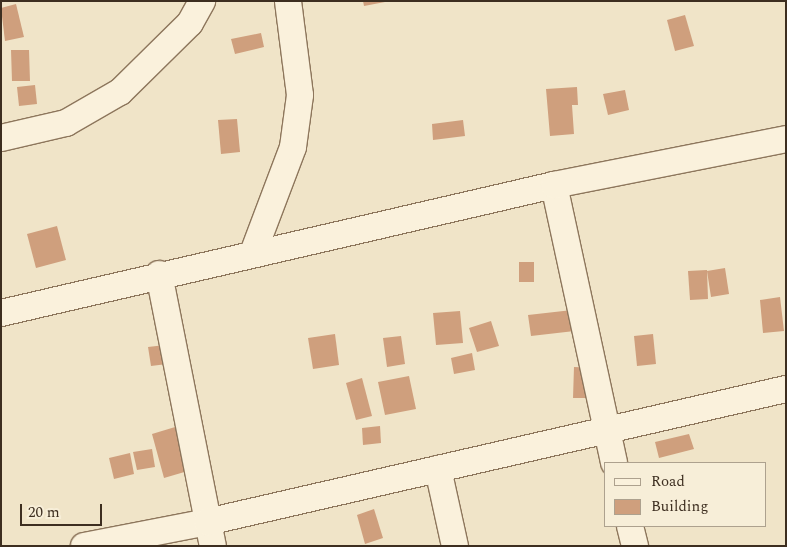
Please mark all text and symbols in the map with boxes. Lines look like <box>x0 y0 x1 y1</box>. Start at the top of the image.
legend <box>604 462 767 527</box>
text: Road <box>651 470 685 493</box>
scale bar <box>22 494 105 526</box>
text: Building <box>651 495 708 518</box>
text: 20 m <box>28 501 60 524</box>

